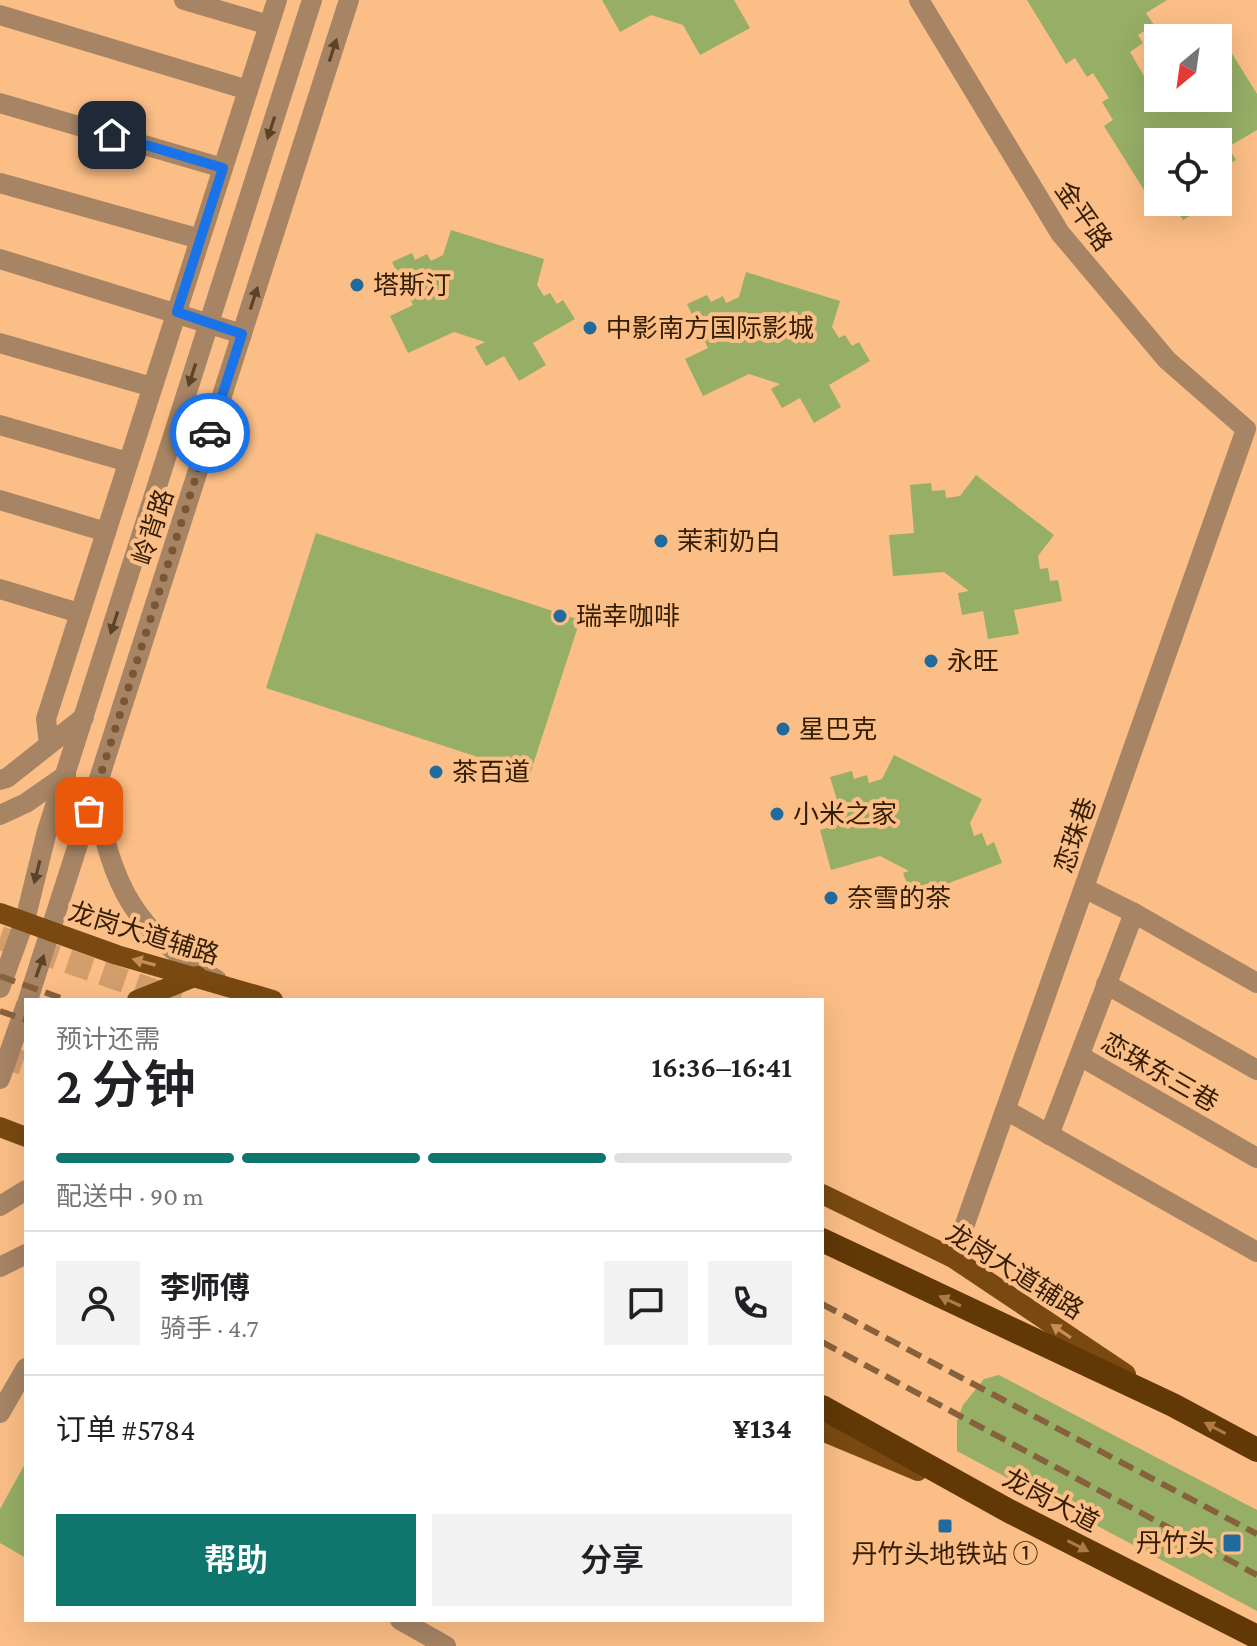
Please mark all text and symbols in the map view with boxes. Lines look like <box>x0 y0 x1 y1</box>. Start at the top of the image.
north arrow <box>1144 24 1232 112</box>
map controls <box>1144 24 1232 216</box>
one-way arrow <box>327 38 340 62</box>
pin <box>78 101 146 169</box>
icon: home <box>90 113 134 157</box>
one-way arrow <box>264 116 277 140</box>
button: locate <box>1144 128 1232 216</box>
street label: 金平路 <box>1049 176 1118 257</box>
place label: 塔斯汀 <box>373 271 451 300</box>
marker: 塔斯汀 <box>348 276 366 294</box>
one-way arrow <box>248 286 261 310</box>
place label: 中影南方国际影城 <box>606 314 814 343</box>
marker: 中影南方国际影城 <box>581 319 599 337</box>
one-way arrow <box>186 364 198 388</box>
courier <box>170 393 250 473</box>
icon: car <box>188 411 232 455</box>
street label: 岭背路 <box>128 486 179 569</box>
place label: 茉莉奶白 <box>677 527 781 556</box>
marker: 茉莉奶白 <box>652 532 670 550</box>
place label: 瑞幸咖啡 <box>576 602 680 631</box>
marker: 瑞幸咖啡 <box>551 607 569 625</box>
one-way arrow <box>107 612 119 636</box>
place label: 永旺 <box>947 647 999 676</box>
marker: 永旺 <box>922 652 940 670</box>
place label: 星巴克 <box>799 715 877 744</box>
marker: 星巴克 <box>774 720 792 738</box>
place label: 茶百道 <box>452 758 530 787</box>
marker: 茶百道 <box>427 763 445 781</box>
pin <box>55 777 123 845</box>
icon: bag <box>67 789 111 833</box>
street label: 恋珠巷 <box>1049 794 1102 877</box>
place label: 小米之家 <box>793 800 897 829</box>
marker: 小米之家 <box>768 805 786 823</box>
one-way arrow <box>31 859 43 884</box>
place label: 奈雪的茶 <box>847 884 951 913</box>
marker: 奈雪的茶 <box>822 889 840 907</box>
street label: 龙岗大道辅路 <box>65 897 223 970</box>
one-way arrow <box>34 954 47 978</box>
one-way arrow <box>132 956 157 968</box>
text: 预计还需 <box>56 1025 160 1054</box>
street label: 恋珠东三巷 <box>1096 1027 1223 1117</box>
text: 16:36–16:41 <box>651 1050 792 1083</box>
text: 2 分钟 <box>56 1056 196 1114</box>
text: 配送中 · 90 m <box>56 1182 204 1211</box>
street label: 龙岗大道辅路 <box>941 1218 1089 1325</box>
button: person <box>56 1261 140 1345</box>
button: chat <box>604 1261 688 1345</box>
button: phone <box>708 1261 792 1345</box>
text: 李师傅 <box>160 1271 250 1304</box>
one-way arrow <box>938 1294 962 1308</box>
text: 骑手 · 4.7 <box>160 1314 258 1343</box>
one-way arrow <box>1051 1323 1072 1338</box>
text: ¥134 <box>733 1411 792 1444</box>
text: 订单 #5784 <box>56 1413 195 1446</box>
one-way arrow <box>1203 1421 1226 1434</box>
street label: 龙岗大道 <box>998 1463 1103 1538</box>
button: 帮助 <box>56 1514 416 1606</box>
button: 分享 <box>432 1514 792 1606</box>
marker: 丹竹头地铁站 ① <box>936 1517 954 1535</box>
place label: 丹竹头 <box>1136 1529 1214 1558</box>
marker: 丹竹头 <box>1221 1532 1243 1554</box>
one-way arrow <box>1067 1539 1090 1553</box>
place label: 丹竹头地铁站 ① <box>852 1540 1038 1569</box>

